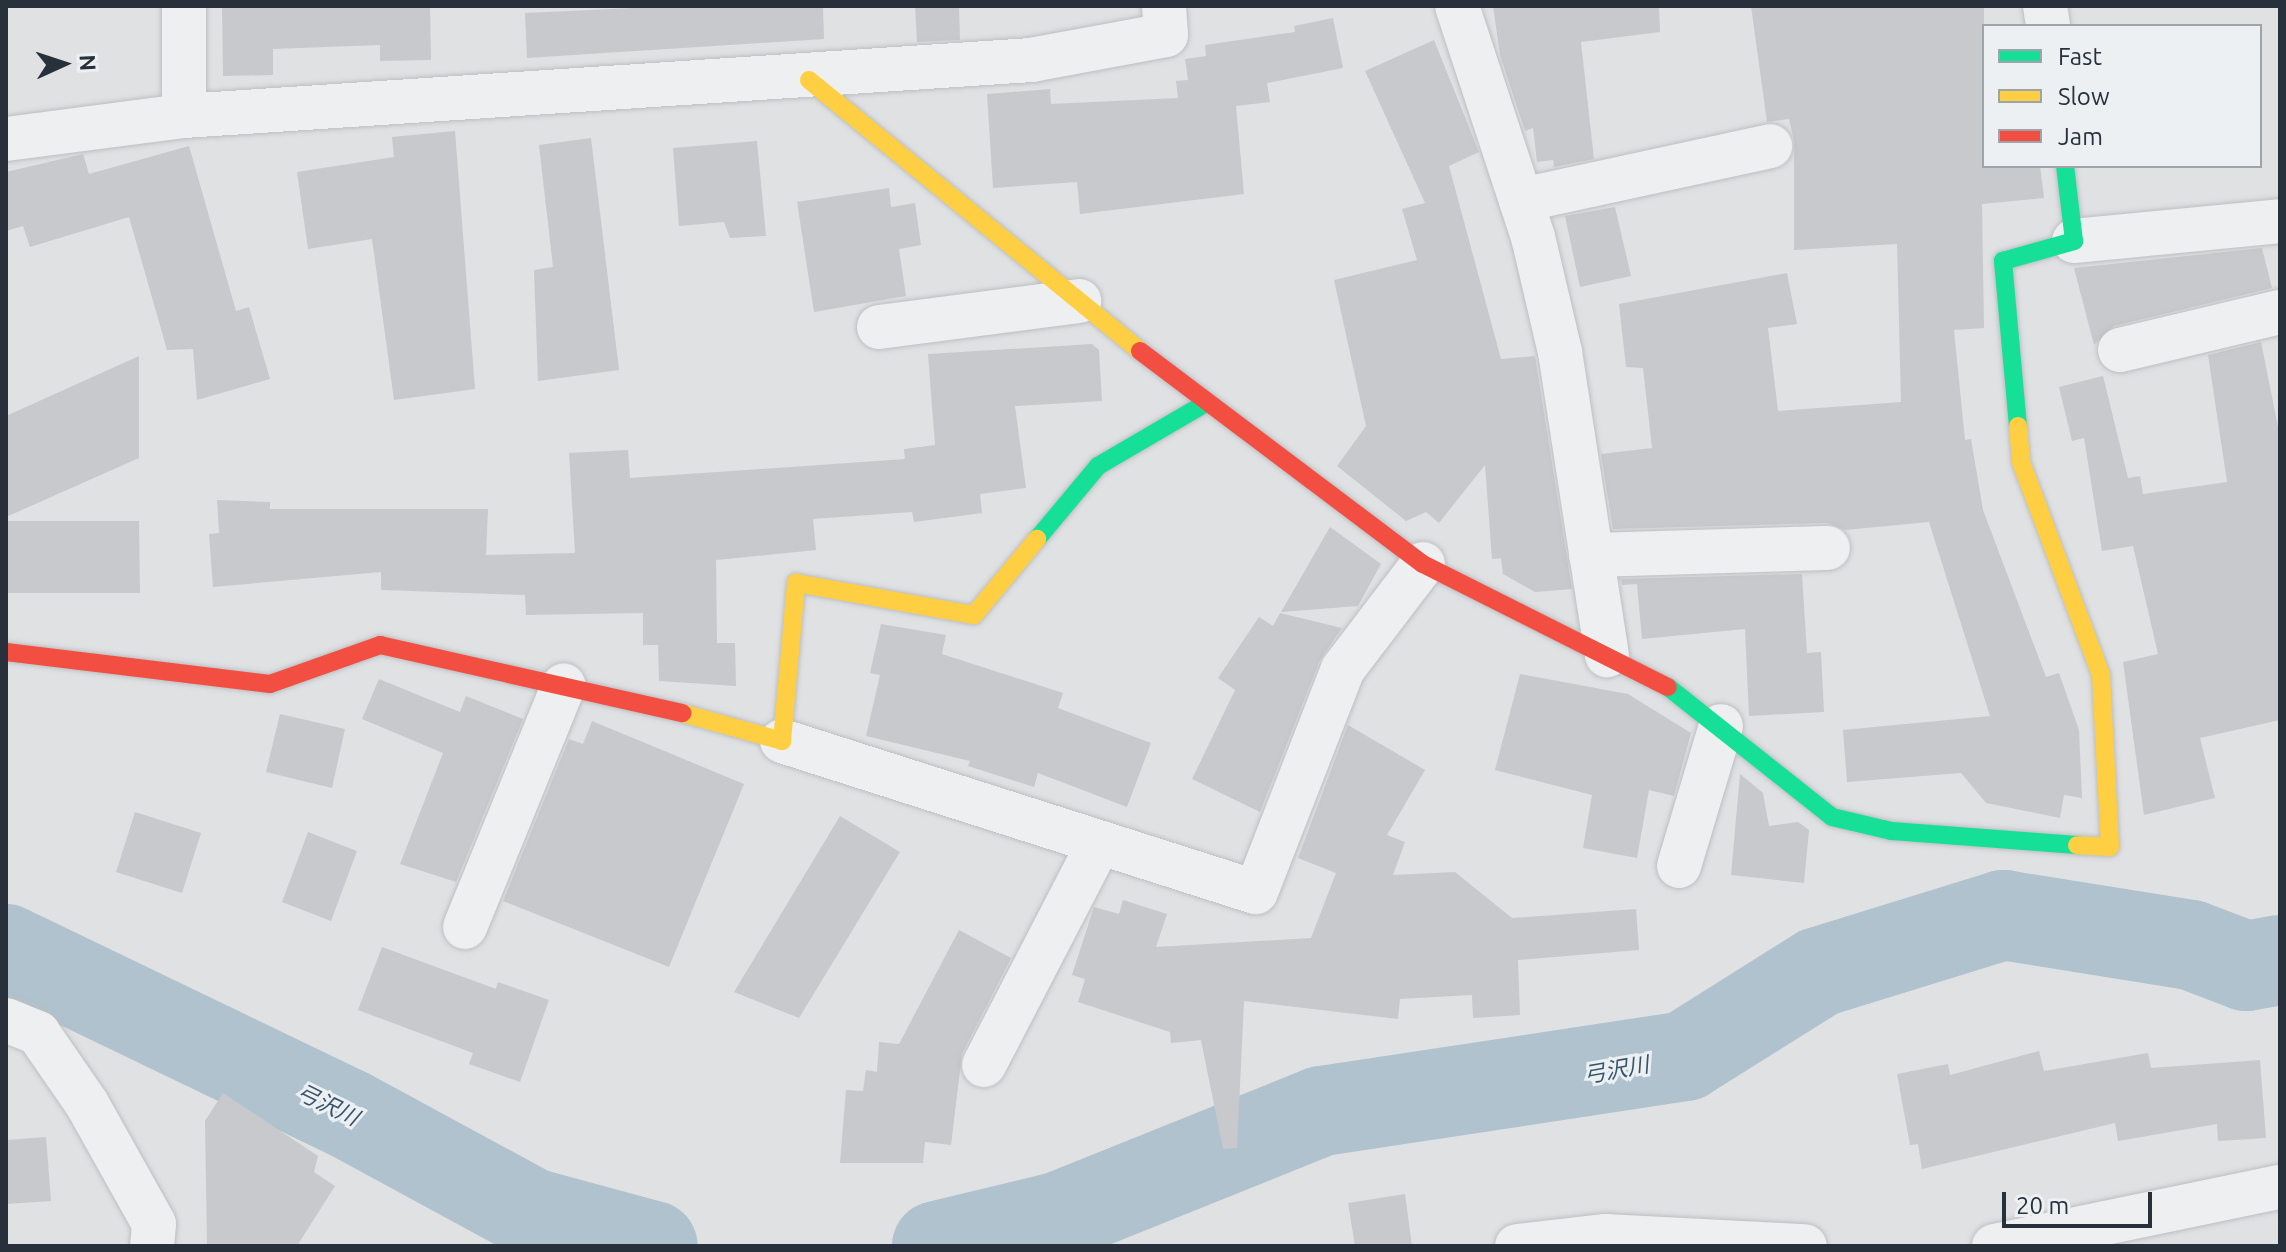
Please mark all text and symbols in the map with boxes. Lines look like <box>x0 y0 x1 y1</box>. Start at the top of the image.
north arrow <box>24 24 104 104</box>
legend <box>1982 24 2262 168</box>
text: Fast <box>2058 43 2102 70</box>
text: N <box>76 54 101 72</box>
text: Slow <box>2058 83 2110 110</box>
text: Jam <box>2058 123 2103 150</box>
water label: 弓沢川 <box>1581 1050 1651 1088</box>
water label: 弓沢川 <box>293 1078 363 1130</box>
scale bar <box>2006 1176 2156 1226</box>
text: 20 m <box>2016 1192 2069 1219</box>

